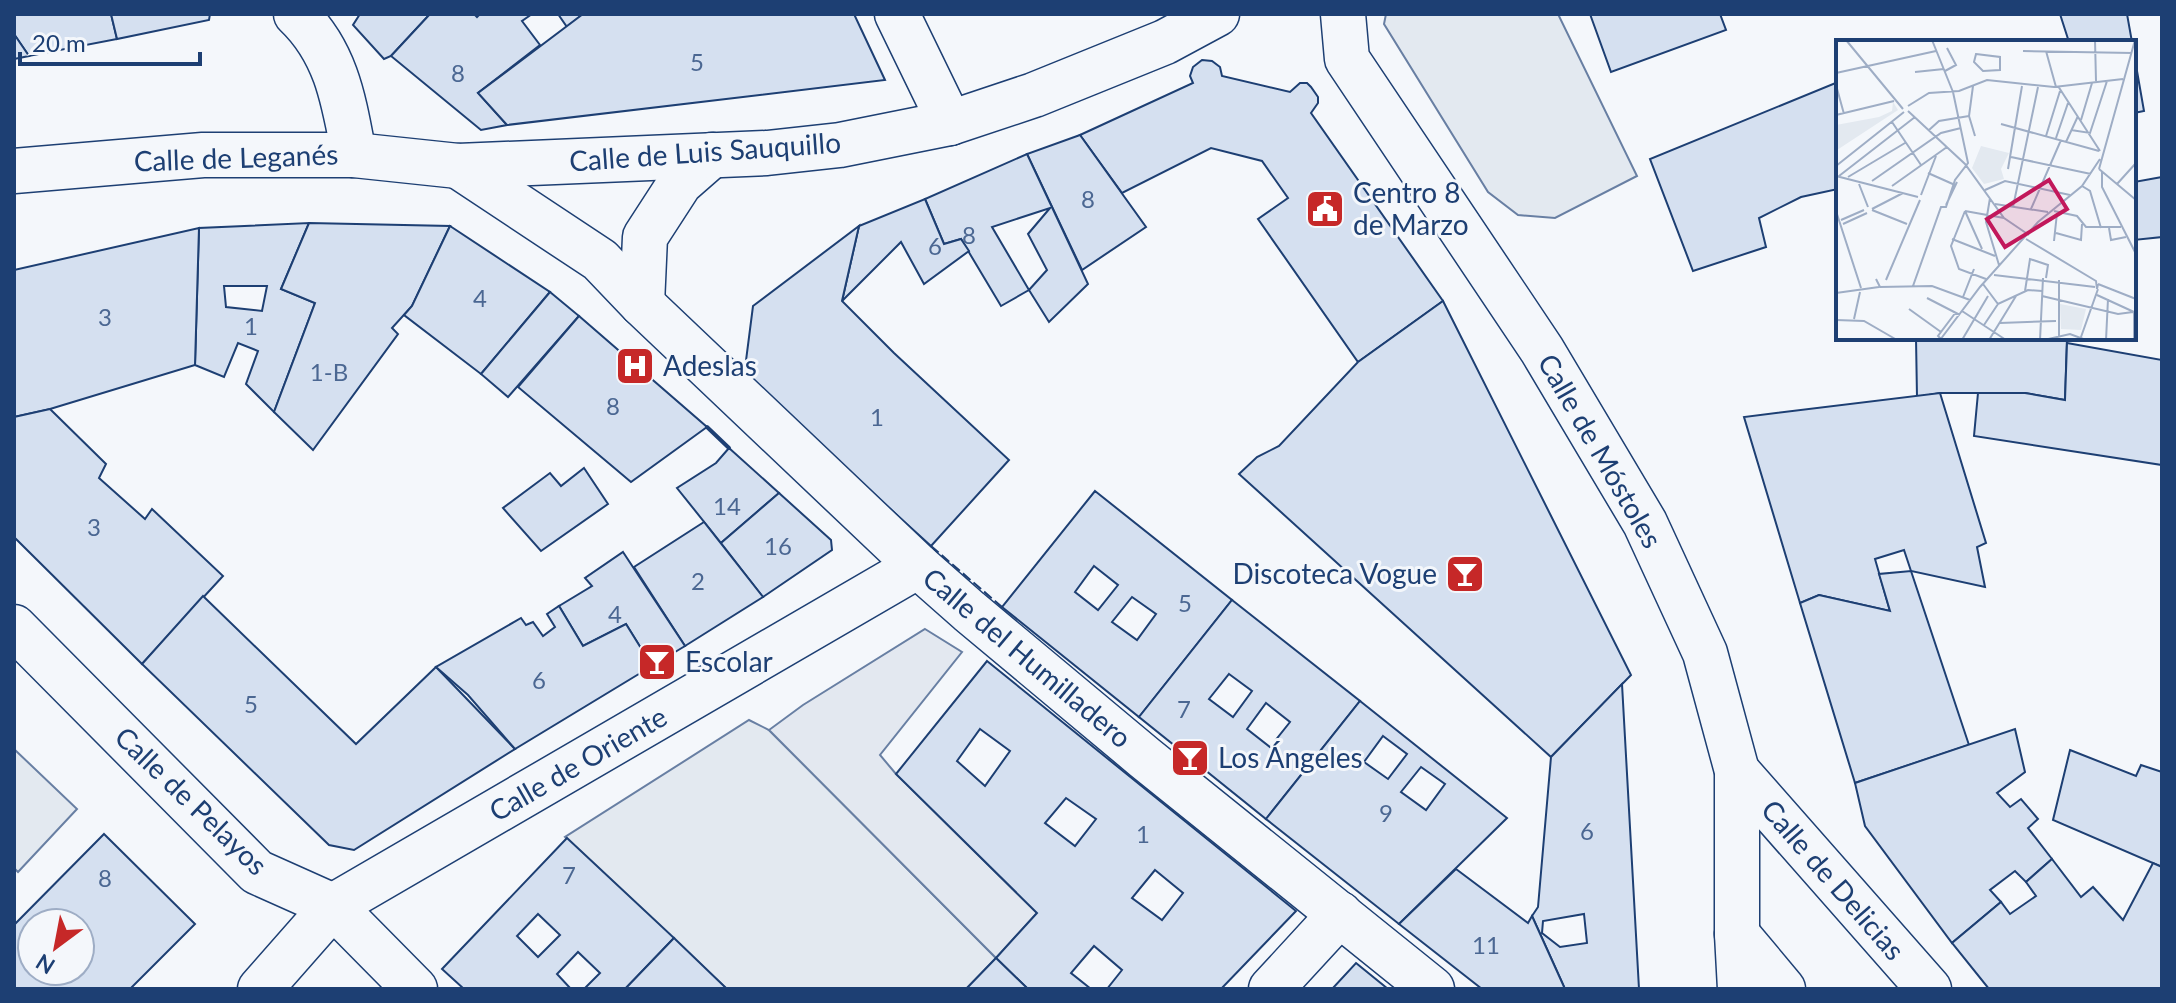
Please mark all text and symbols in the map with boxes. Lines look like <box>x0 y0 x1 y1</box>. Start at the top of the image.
scale bar <box>20 16 200 66</box>
text: 20 m <box>32 28 86 57</box>
inset map <box>1836 40 2136 340</box>
house number: 5 <box>690 47 704 76</box>
house number: 8 <box>451 58 465 87</box>
street label: Calle de Luis Sauquillo <box>568 125 842 177</box>
street label: Calle de Leganés <box>133 136 339 178</box>
place label: Centro 8 de Marzo <box>1353 175 1469 241</box>
house number: 8 <box>1081 184 1095 213</box>
public building icon: Centro 8 de Marzo <box>1304 188 1346 230</box>
house number: 8 <box>962 220 976 249</box>
house number: 6 <box>928 231 942 260</box>
house number: 4 <box>473 283 487 312</box>
house number: 3 <box>98 302 112 331</box>
house number: 1 <box>244 311 258 340</box>
hospital icon: Adeslas <box>614 345 656 387</box>
street label: Calle de Móstoles <box>1532 347 1670 554</box>
place label: Adeslas <box>663 348 757 382</box>
house number: 1-B <box>310 357 348 386</box>
house number: 8 <box>606 391 620 420</box>
house number: 1 <box>870 402 884 431</box>
house number: 14 <box>713 491 741 520</box>
house number: 3 <box>87 512 101 541</box>
house number: 16 <box>764 531 792 560</box>
bar icon: Discoteca Vogue <box>1444 553 1486 595</box>
place label: Discoteca Vogue <box>1233 556 1437 590</box>
street label: Calle del Humilladero <box>917 560 1139 754</box>
house number: 2 <box>691 566 705 595</box>
house number: 5 <box>1178 588 1192 617</box>
house number: 4 <box>608 599 622 628</box>
bar icon: Escolar <box>636 641 678 683</box>
place label: Escolar <box>685 644 773 678</box>
house number: 6 <box>532 665 546 694</box>
house number: 5 <box>244 689 258 718</box>
house number: 7 <box>1177 694 1191 723</box>
street label: Calle de Oriente <box>483 699 672 828</box>
street label: Calle de Pelayos <box>108 719 275 881</box>
bar icon: Los Ángeles <box>1169 737 1211 779</box>
place label: Los Ángeles <box>1218 740 1363 774</box>
street label: Calle de Delicias <box>1755 792 1912 966</box>
house number: 9 <box>1379 798 1393 827</box>
house number: 6 <box>1580 816 1594 845</box>
house number: 1 <box>1136 819 1150 848</box>
house number: 7 <box>562 860 576 889</box>
house number: 8 <box>98 863 112 892</box>
north arrow <box>16 907 96 987</box>
house number: 11 <box>1472 930 1500 959</box>
text: N <box>31 948 59 980</box>

